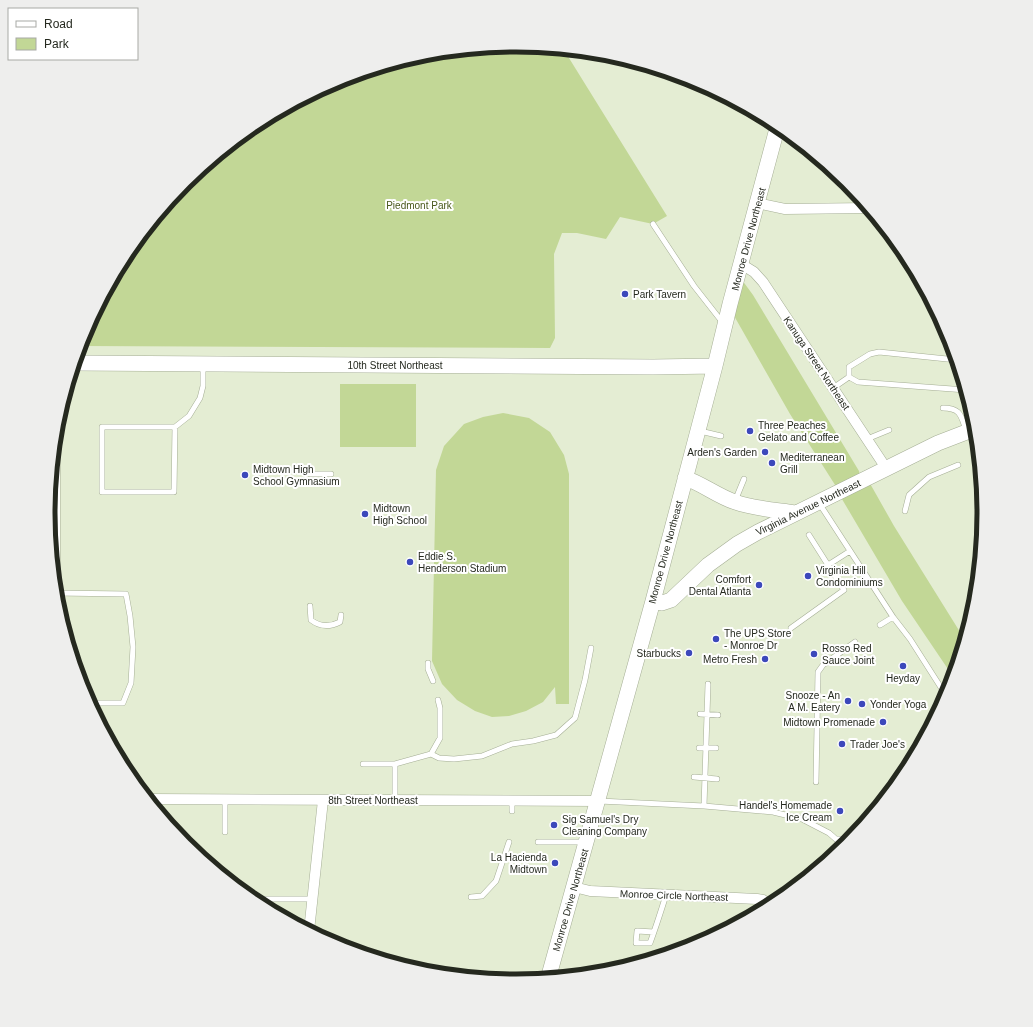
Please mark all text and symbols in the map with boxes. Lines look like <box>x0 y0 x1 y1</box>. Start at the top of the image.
legend <box>8 8 138 60</box>
text: Road <box>44 17 73 31</box>
text: Park <box>44 37 70 51</box>
street label: Monroe Drive Northeast <box>729 186 768 292</box>
park label: Piedmont Park <box>386 200 453 211</box>
marker: Park Tavern <box>620 289 630 299</box>
place label: Park Tavern <box>633 289 686 300</box>
street label: Kanuga Street Northeast <box>781 315 852 412</box>
street label: 10th Street Northeast <box>347 360 443 371</box>
place label: Three Peaches Gelato and Coffee <box>758 420 839 443</box>
marker: Three Peaches Gelato and Coffee <box>745 426 755 436</box>
place label: Arden's Garden <box>687 447 757 458</box>
marker: Arden's Garden <box>760 447 770 457</box>
place label: Mediterranean Grill <box>780 452 844 475</box>
marker: Mediterranean Grill <box>767 458 777 468</box>
place label: Midtown High School Gymnasium <box>253 464 340 487</box>
marker: Midtown High School Gymnasium <box>240 470 250 480</box>
street label: Virginia Avenue Northeast <box>754 477 863 538</box>
street label: Monroe Drive Northeast <box>646 499 685 605</box>
place label: Midtown High School <box>373 503 427 526</box>
marker: Midtown High School <box>360 509 370 519</box>
place label: Eddie S. Henderson Stadium <box>418 551 506 574</box>
marker: Eddie S. Henderson Stadium <box>405 557 415 567</box>
place label: Virginia Hill Condominiums <box>816 565 883 588</box>
marker: Virginia Hill Condominiums <box>803 571 813 581</box>
place label: Comfort Dental Atlanta <box>689 574 751 597</box>
marker: Comfort Dental Atlanta <box>754 580 764 590</box>
place label: The UPS Store - Monroe Dr <box>724 628 792 651</box>
marker: The UPS Store - Monroe Dr <box>711 634 721 644</box>
place label: Rosso Red Sauce Joint <box>822 643 874 666</box>
place label: Starbucks <box>637 648 681 659</box>
marker: Starbucks <box>684 648 694 658</box>
marker: Rosso Red Sauce Joint <box>809 649 819 659</box>
place label: Metro Fresh <box>703 654 757 665</box>
marker: Metro Fresh <box>760 654 770 664</box>
marker: Heyday <box>898 661 908 671</box>
place label: Heyday <box>886 673 920 684</box>
place label: Snooze - An A M. Eatery <box>786 690 840 713</box>
marker: Snooze - An A M. Eatery <box>843 696 853 706</box>
marker: Yonder Yoga <box>857 699 867 709</box>
place label: Yonder Yoga <box>870 699 927 710</box>
place label: Midtown Promenade <box>783 717 875 728</box>
marker: Midtown Promenade <box>878 717 888 727</box>
marker: Trader Joe's <box>837 739 847 749</box>
place label: Trader Joe's <box>850 739 905 750</box>
street label: 8th Street Northeast <box>328 795 418 806</box>
place label: Handel's Homemade Ice Cream <box>739 800 832 823</box>
marker: Handel's Homemade Ice Cream <box>835 806 845 816</box>
place label: Sig Samuel's Dry Cleaning Company <box>562 814 647 837</box>
marker: Sig Samuel's Dry Cleaning Company <box>549 820 559 830</box>
street label: Monroe Drive Northeast <box>551 847 590 953</box>
place label: La Hacienda Midtown <box>491 852 547 875</box>
marker: La Hacienda Midtown <box>550 858 560 868</box>
street label: Monroe Circle Northeast <box>620 888 729 903</box>

